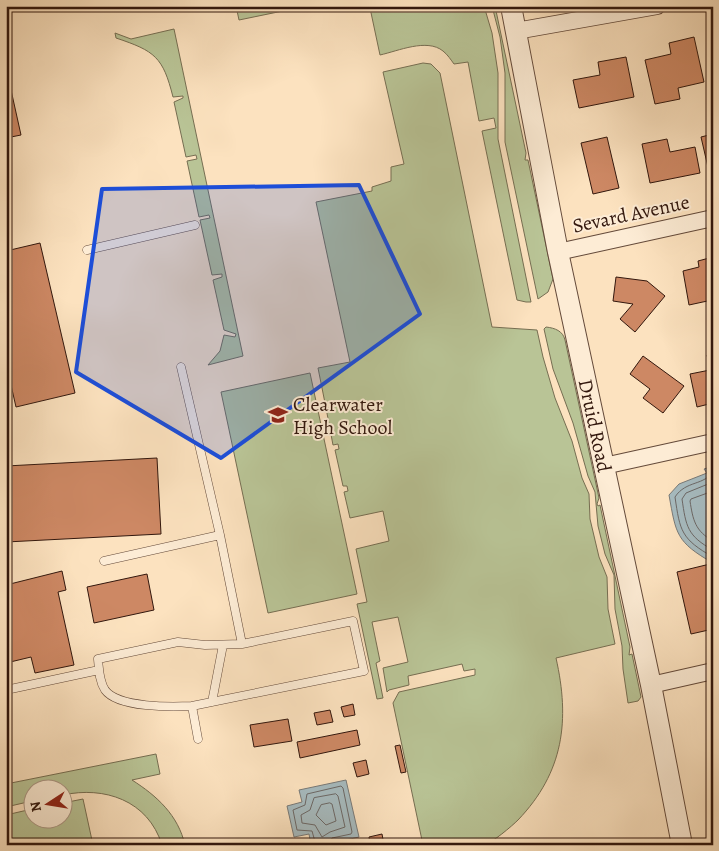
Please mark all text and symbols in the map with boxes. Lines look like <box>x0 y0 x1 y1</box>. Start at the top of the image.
street label: Sevard Avenue <box>570 188 692 240</box>
street label: Druid Road <box>572 377 618 475</box>
place label: Clearwater High School <box>293 391 392 441</box>
school or university icon: Clearwater High School <box>267 404 289 426</box>
north arrow <box>22 778 72 828</box>
text: N <box>25 800 46 814</box>

